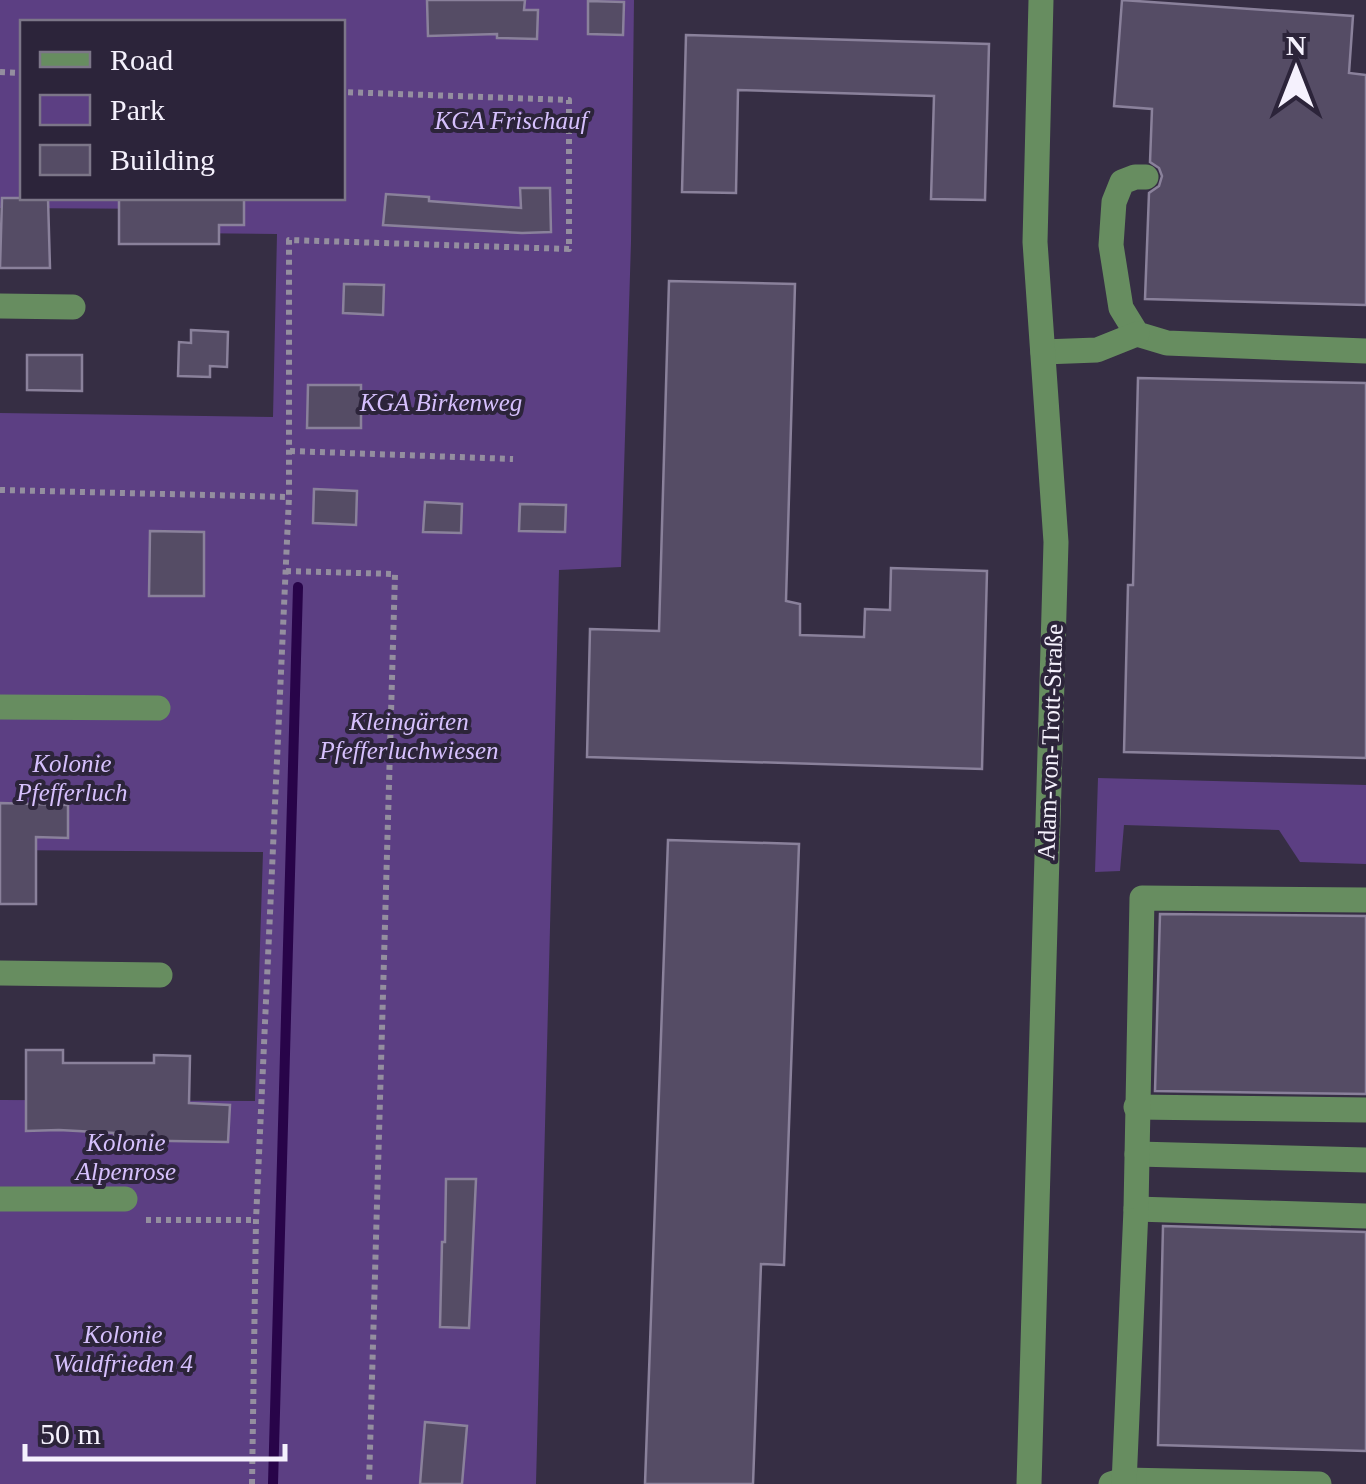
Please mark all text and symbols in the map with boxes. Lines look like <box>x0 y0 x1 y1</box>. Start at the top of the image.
legend <box>20 20 345 200</box>
north arrow <box>1246 20 1346 120</box>
text: N <box>1286 30 1306 61</box>
text: Road <box>110 43 173 76</box>
text: Park <box>110 93 165 126</box>
park label: KGA Frischauf <box>433 107 591 134</box>
text: Building <box>110 143 215 176</box>
park label: KGA Birkenweg <box>359 389 522 416</box>
street label: Adam-von-Trott-Straße <box>1032 623 1068 861</box>
park label: Kleingärten Pfefferluchwiesen <box>318 708 499 764</box>
park label: Kolonie Pfefferluch <box>15 750 128 806</box>
park label: Kolonie Alpenrose <box>74 1129 176 1185</box>
park label: Kolonie Waldfrieden 4 <box>53 1321 193 1377</box>
scale bar <box>25 1399 285 1461</box>
text: 50 m <box>40 1417 101 1450</box>

